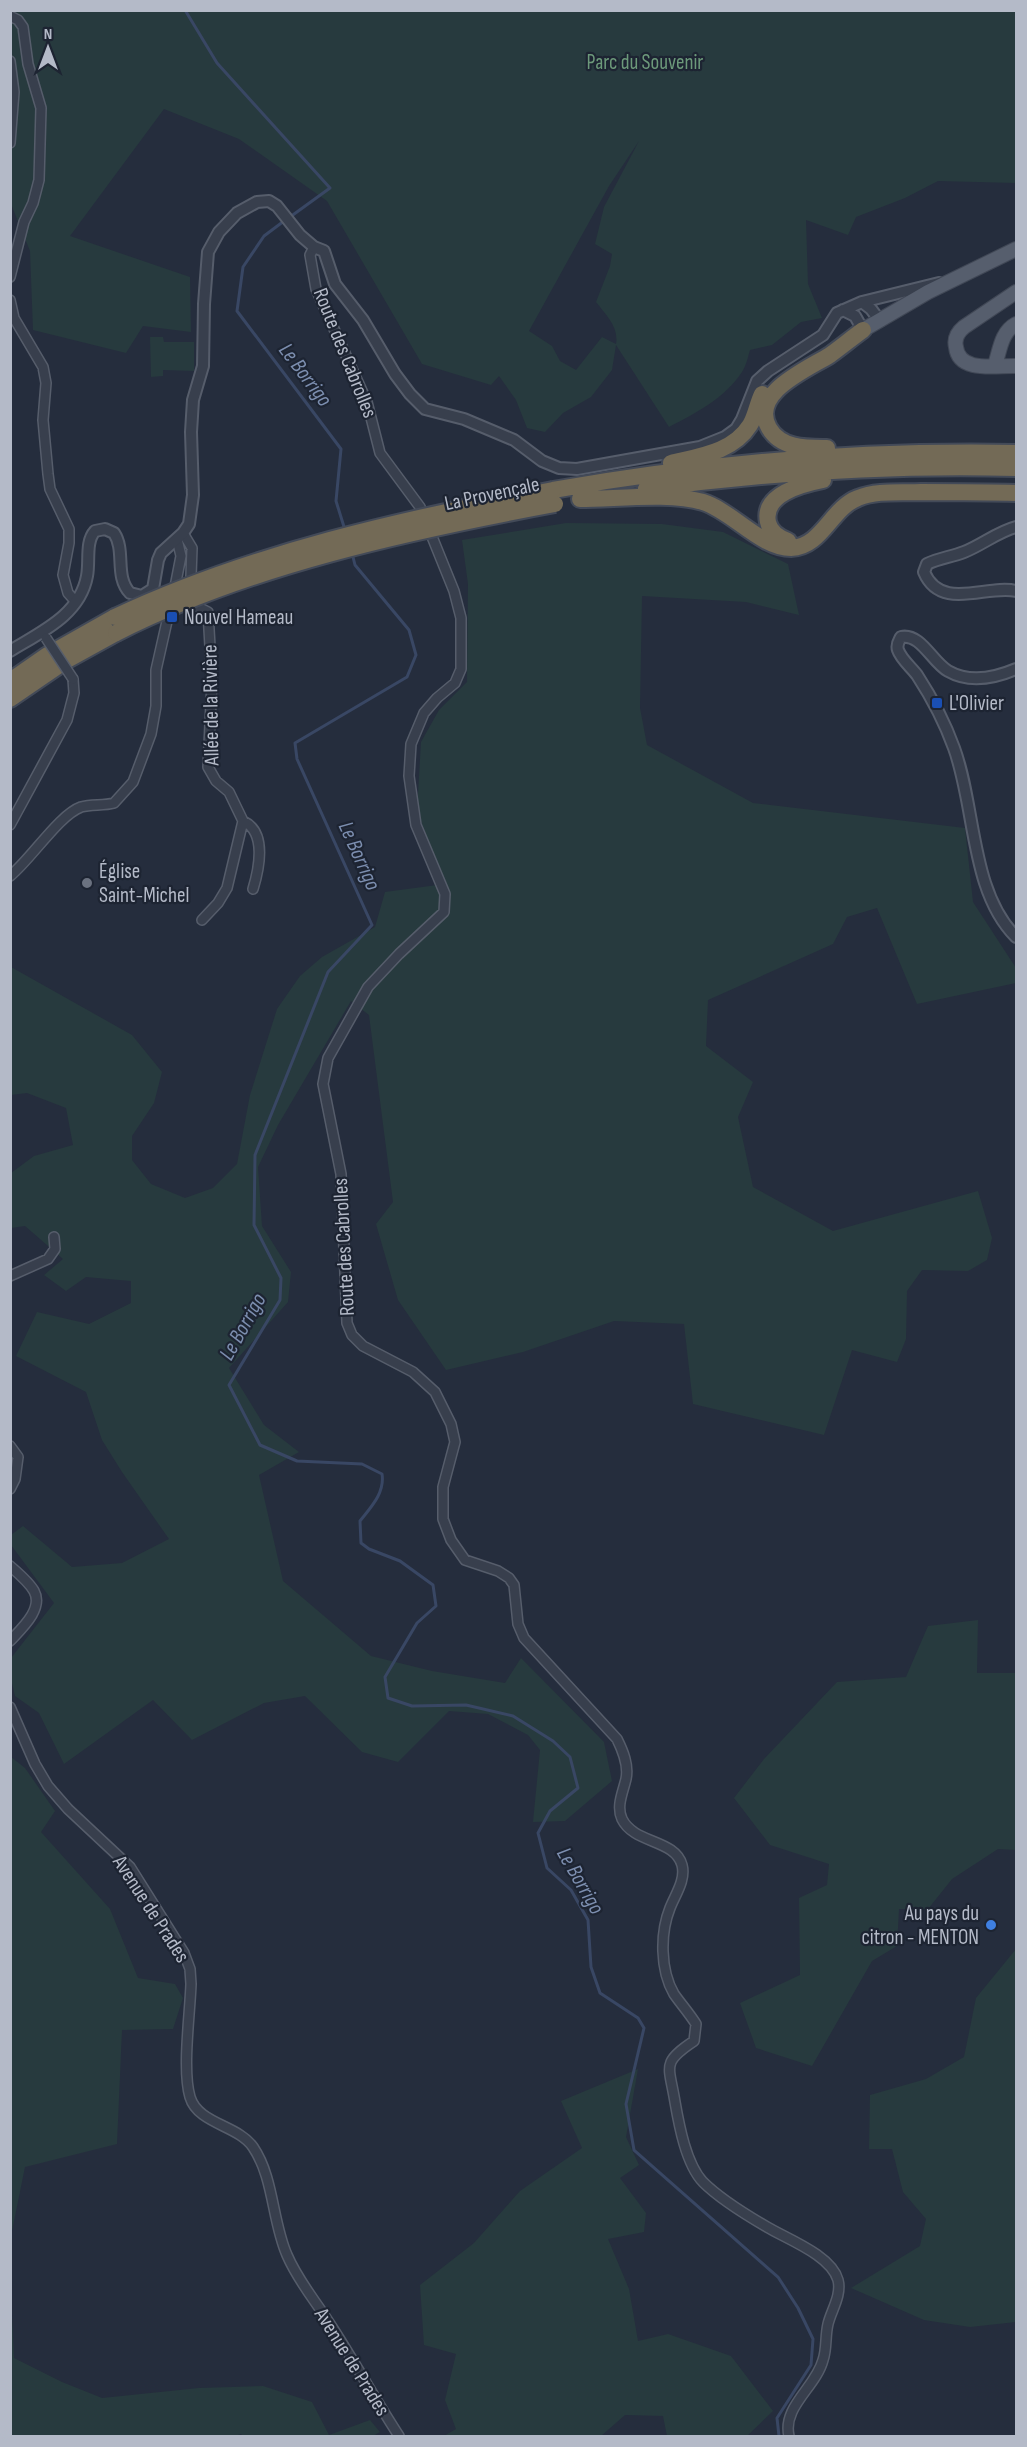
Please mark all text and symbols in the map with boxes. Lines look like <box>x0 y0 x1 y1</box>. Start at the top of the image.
north arrow <box>18 18 78 78</box>
text: N <box>44 25 52 44</box>
park label: Parc du Souvenir <box>587 50 703 75</box>
street label: Route des Cabrolles <box>308 284 382 422</box>
water label: Le Borrigo <box>272 338 338 412</box>
street label: La Provençale <box>442 472 542 516</box>
place label: Nouvel Hameau <box>184 605 293 630</box>
marker: Nouvel Hameau <box>165 610 179 624</box>
street label: Allée de la Rivière <box>197 644 225 767</box>
place label: L'Olivier <box>949 691 1004 716</box>
marker: L'Olivier <box>930 696 944 710</box>
water label: Le Borrigo <box>332 817 386 895</box>
place label: Église Saint-Michel <box>99 859 189 908</box>
marker: Église Saint-Michel <box>80 876 94 890</box>
street label: Route des Cabrolles <box>328 1178 360 1316</box>
water label: Le Borrigo <box>214 1289 272 1365</box>
water label: Le Borrigo <box>550 1843 610 1919</box>
street label: Avenue de Prades <box>107 1850 195 1967</box>
place label: Au pays du citron - MENTON <box>861 1901 979 1950</box>
marker: Au pays du citron - MENTON <box>984 1918 998 1932</box>
street label: Avenue de Prades <box>308 2303 395 2421</box>

